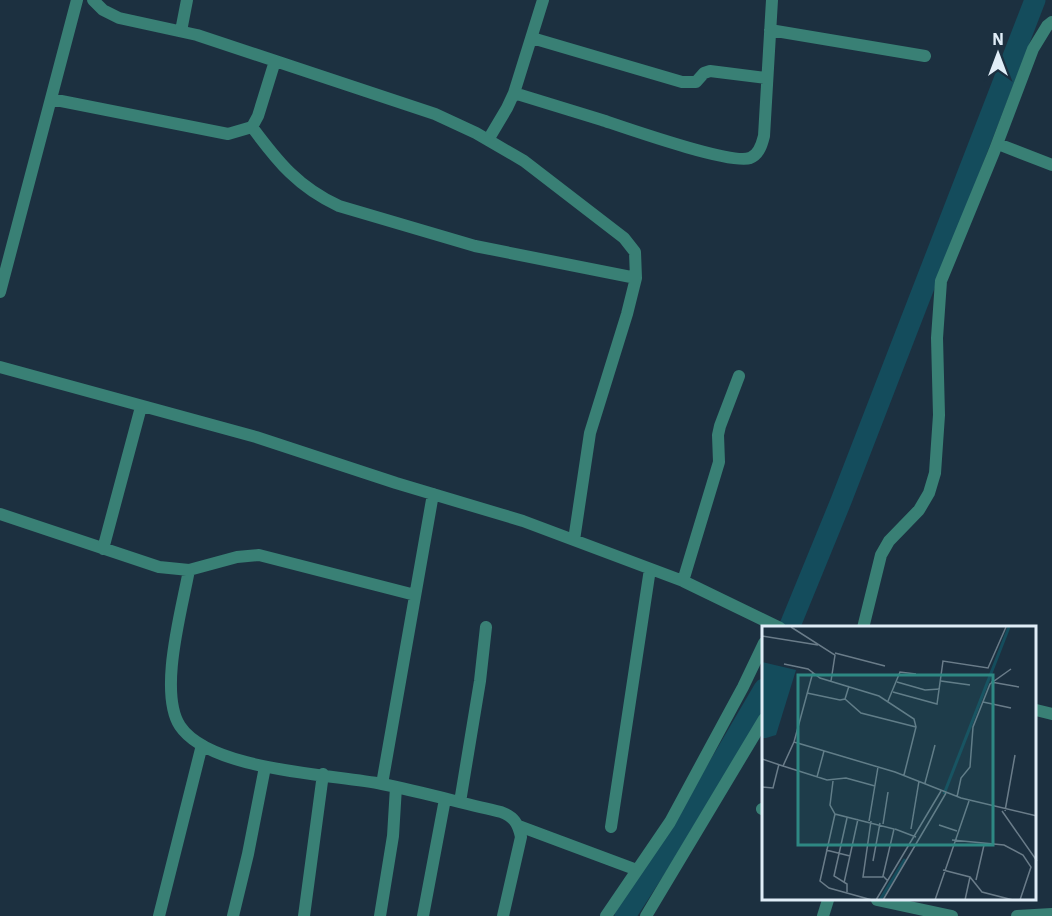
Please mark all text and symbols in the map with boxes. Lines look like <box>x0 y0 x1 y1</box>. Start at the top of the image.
north arrow <box>968 24 1028 84</box>
text: N <box>992 29 1004 49</box>
inset map <box>762 626 1037 901</box>

